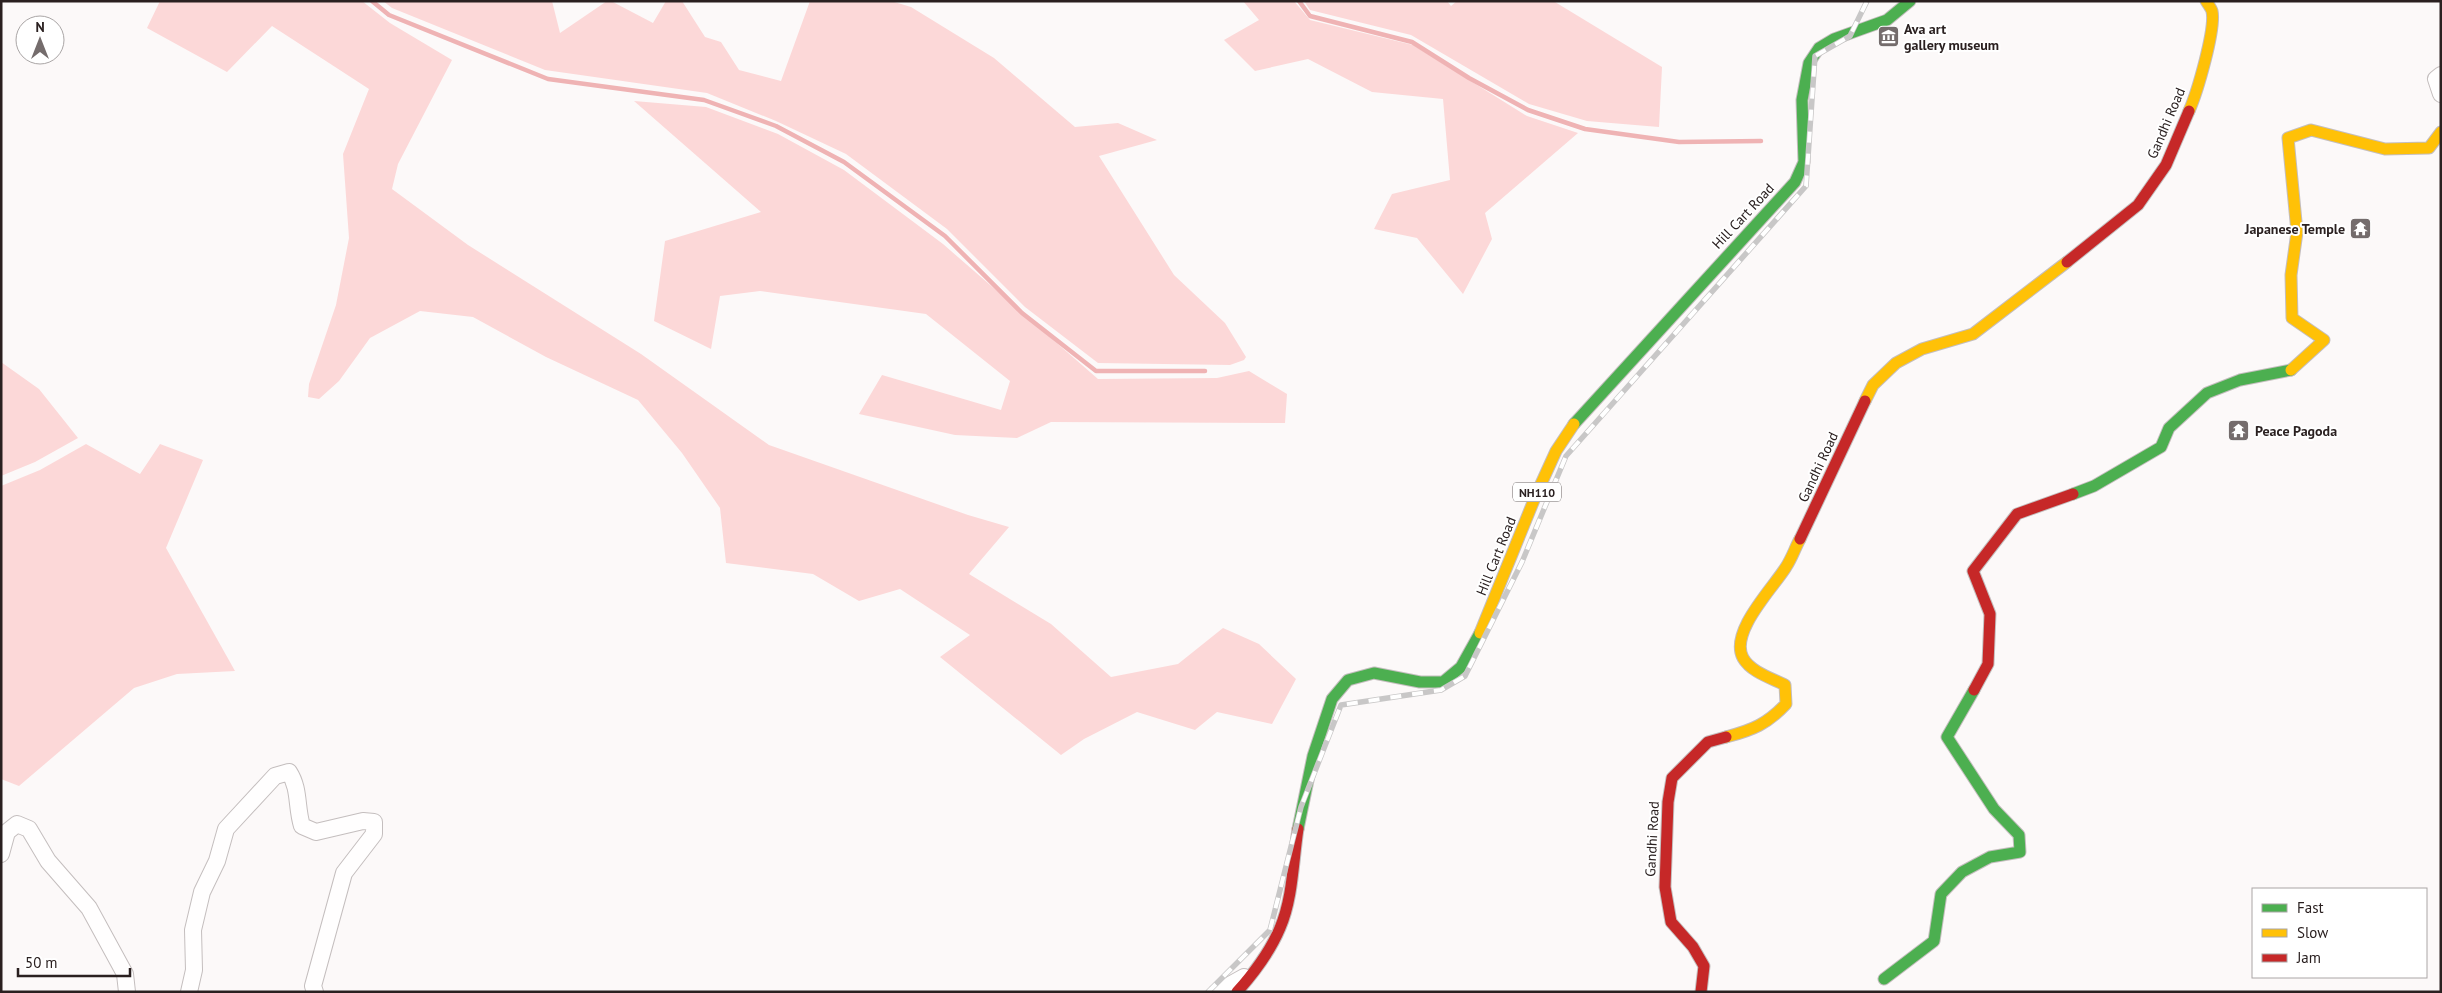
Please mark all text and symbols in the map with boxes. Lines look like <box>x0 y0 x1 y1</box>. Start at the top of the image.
north arrow <box>15 15 65 65</box>
text: N <box>35 18 45 36</box>
place label: Ava art gallery museum <box>1904 20 1999 54</box>
museum icon: Ava art gallery museum <box>1876 25 1900 49</box>
street label: Gandhi Road <box>2143 85 2189 161</box>
street label: Hill Cart Road <box>1708 179 1778 253</box>
temple icon: Japanese Temple <box>2349 217 2373 241</box>
place label: Japanese Temple <box>2244 220 2345 238</box>
temple icon: Peace Pagoda <box>2227 419 2251 443</box>
place label: Peace Pagoda <box>2255 422 2337 440</box>
street label: Gandhi Road <box>1794 429 1842 505</box>
road number: NH110 <box>1513 482 1561 502</box>
street label: Hill Cart Road <box>1472 514 1520 598</box>
street label: Gandhi Road <box>1641 801 1663 877</box>
legend <box>2252 888 2427 978</box>
text: Fast <box>2297 898 2324 917</box>
text: Slow <box>2297 923 2328 942</box>
scale bar <box>18 946 130 978</box>
text: Jam <box>2296 948 2321 967</box>
text: 50 m <box>25 953 58 972</box>

